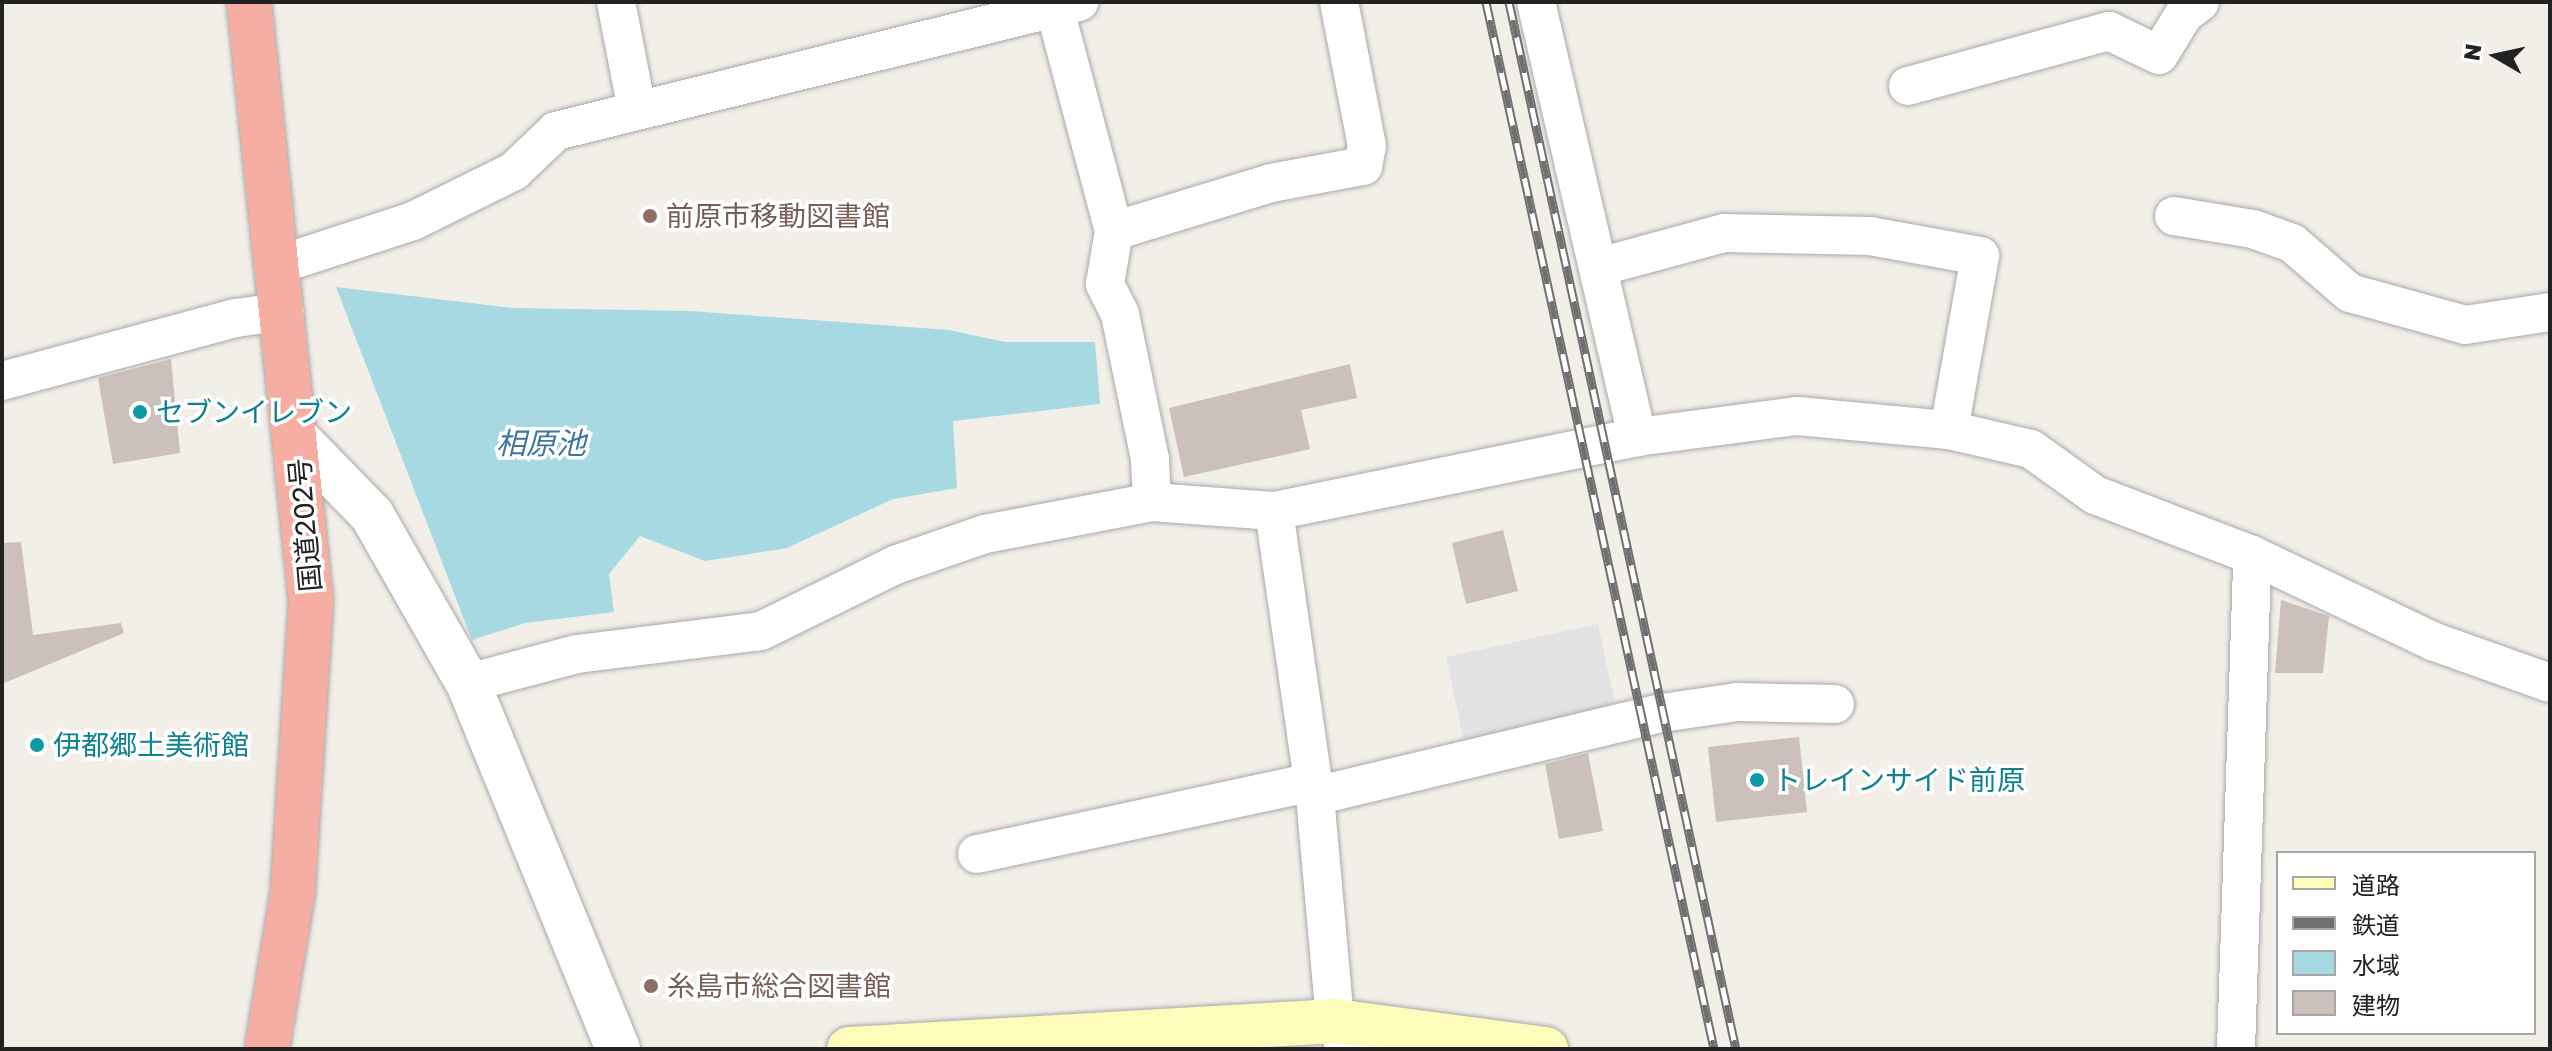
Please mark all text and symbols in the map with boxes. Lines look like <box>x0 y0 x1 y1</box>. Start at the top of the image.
north arrow <box>2456 16 2536 96</box>
text: N <box>2457 42 2486 63</box>
place label: 前原市移動図書館 <box>666 199 890 233</box>
marker: 前原市移動図書館 <box>641 207 659 225</box>
place label: セブンイレブン <box>156 395 352 429</box>
marker: セブンイレブン <box>131 403 149 421</box>
water label: 相原池 <box>496 425 586 461</box>
street label: 国道202号 <box>282 457 328 593</box>
place label: 伊都郷土美術館 <box>53 728 249 762</box>
marker: 伊都郷土美術館 <box>28 736 46 754</box>
place label: トレインサイド前原 <box>1773 763 2025 797</box>
marker: トレインサイド前原 <box>1748 771 1766 789</box>
legend <box>2276 851 2536 1035</box>
text: 道路 <box>2352 870 2400 899</box>
text: 鉄道 <box>2352 910 2400 939</box>
text: 水域 <box>2352 950 2400 979</box>
place label: 糸島市総合図書館 <box>667 969 891 1003</box>
marker: 糸島市総合図書館 <box>642 977 660 995</box>
text: 建物 <box>2352 990 2400 1019</box>

